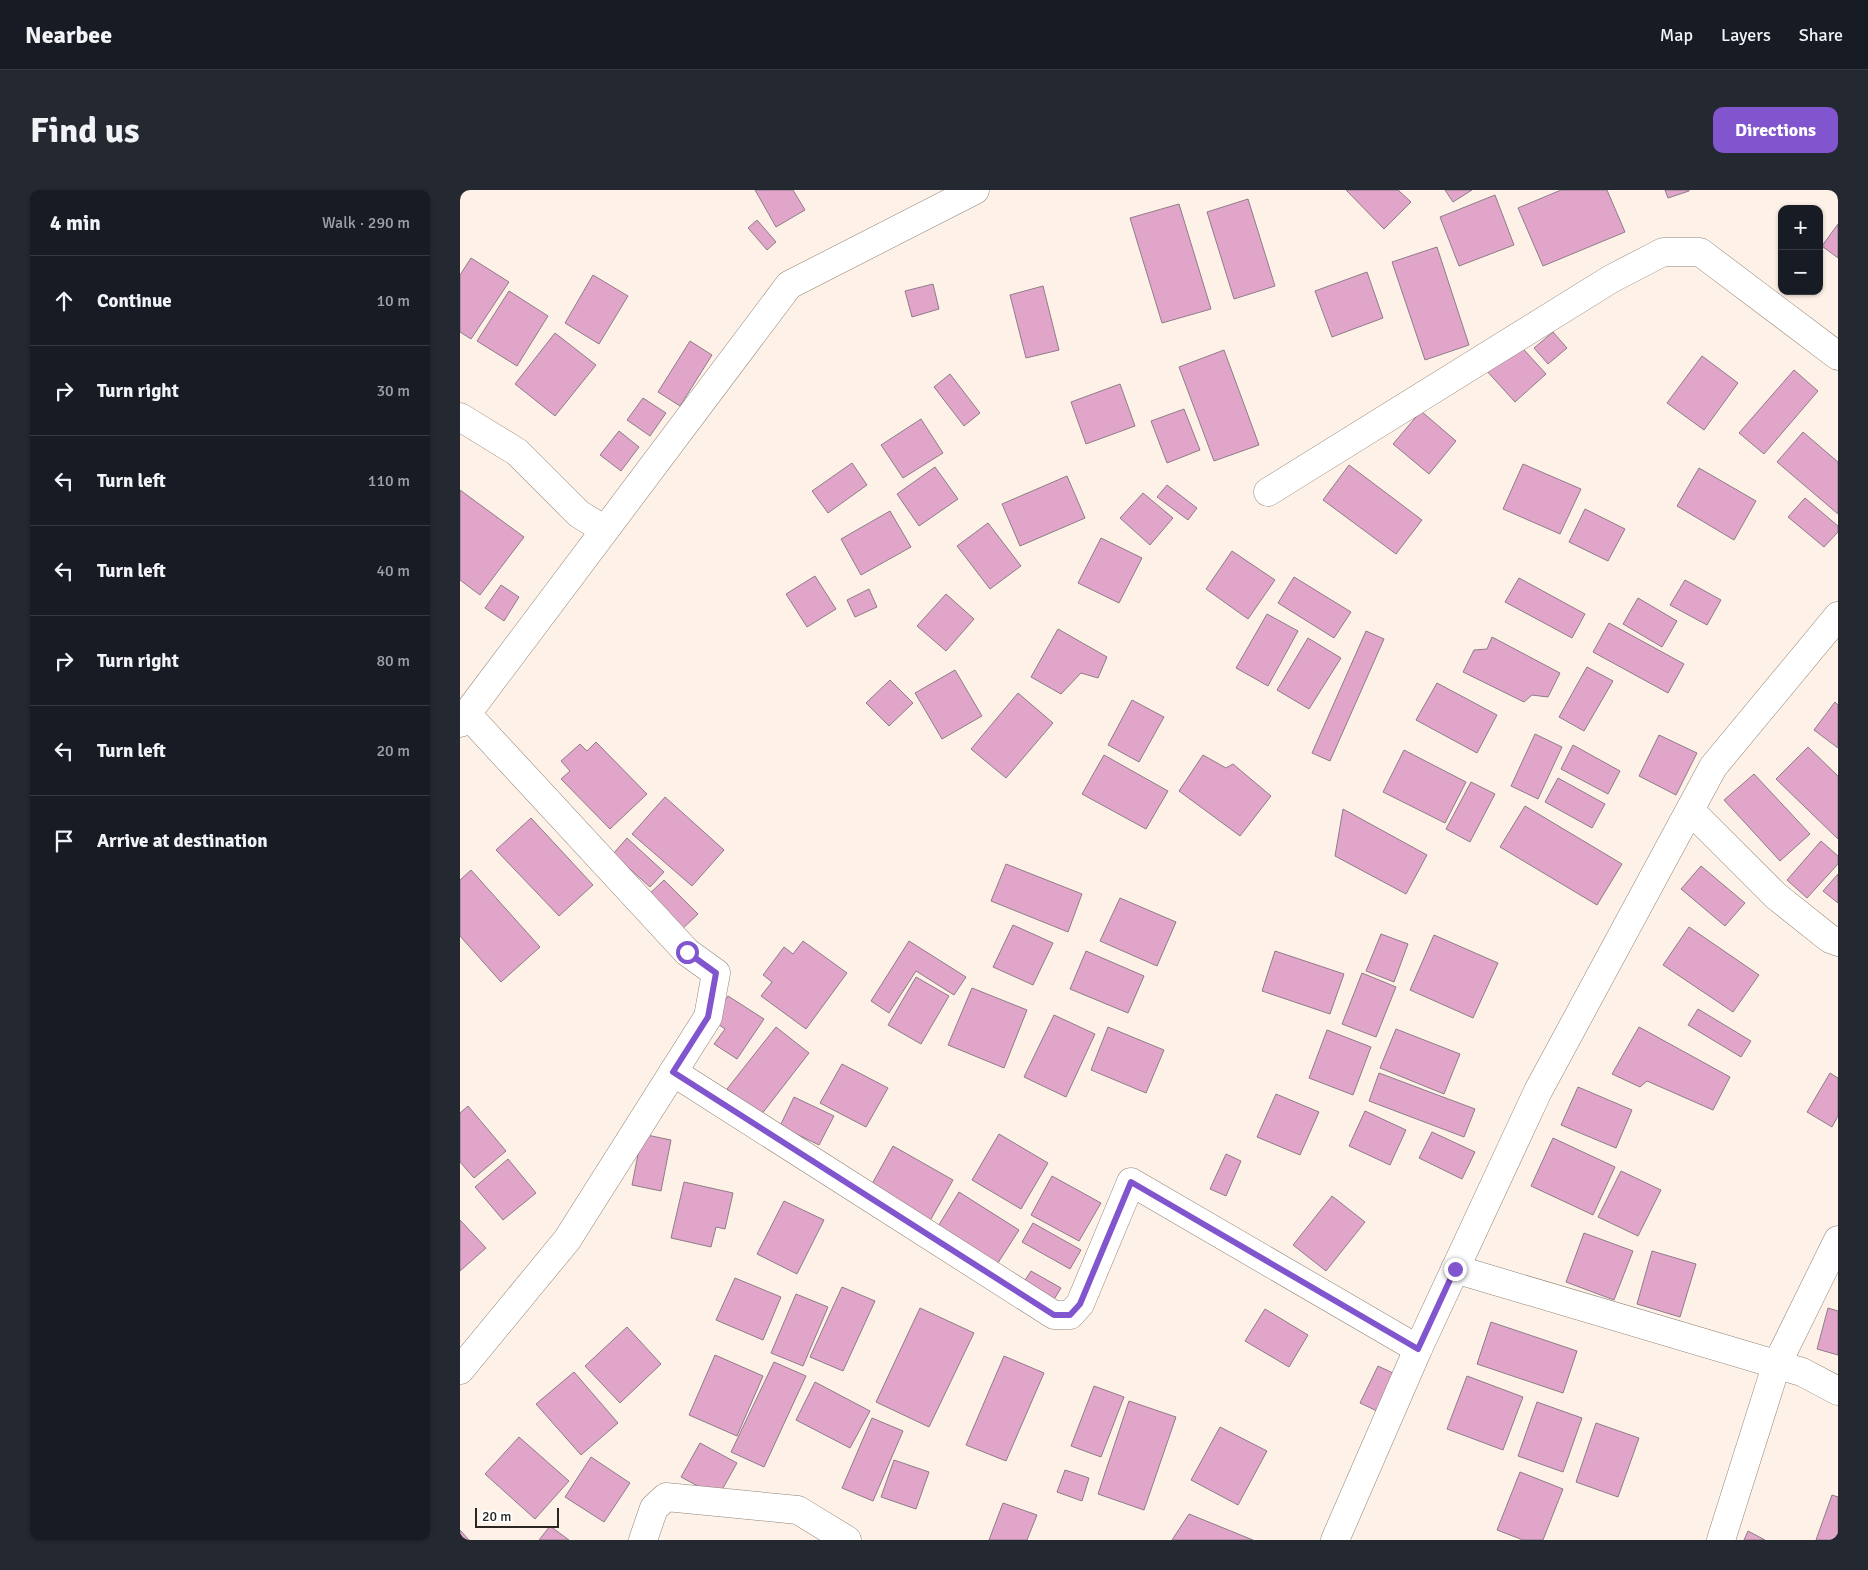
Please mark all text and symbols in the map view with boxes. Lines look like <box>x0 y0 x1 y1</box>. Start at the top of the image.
text: Nearbee <box>25 20 112 50</box>
text: Map <box>1660 24 1693 46</box>
text: Layers <box>1721 24 1771 46</box>
text: Share <box>1799 24 1843 46</box>
button: Directions <box>1713 107 1838 153</box>
text: Find us <box>30 109 140 152</box>
map controls <box>1778 205 1823 295</box>
button: + <box>1778 205 1823 250</box>
text: 4 min <box>50 210 101 236</box>
text: Walk · 290 m <box>322 213 410 233</box>
button: − <box>1778 250 1823 295</box>
icon: ahead <box>50 287 78 315</box>
text: Continue <box>97 289 172 313</box>
text: 10 m <box>376 291 410 311</box>
icon: right <box>50 377 78 405</box>
text: Turn right <box>97 379 179 403</box>
text: 30 m <box>376 381 410 401</box>
icon: left <box>50 467 78 495</box>
text: Turn left <box>97 469 166 493</box>
text: 110 m <box>368 471 410 491</box>
icon: left <box>50 557 78 585</box>
text: Turn left <box>97 559 166 583</box>
text: 40 m <box>376 561 410 581</box>
icon: right <box>50 647 78 675</box>
text: Turn right <box>97 649 179 673</box>
text: 80 m <box>376 651 410 671</box>
icon: left <box>50 737 78 765</box>
text: Turn left <box>97 739 166 763</box>
text: 20 m <box>376 741 410 761</box>
icon: arrive <box>50 827 78 855</box>
text: Arrive at destination <box>97 829 268 853</box>
route start <box>676 941 699 964</box>
route end <box>1444 1258 1467 1281</box>
scale bar <box>475 1505 559 1528</box>
text: 20 m <box>482 1508 511 1525</box>

